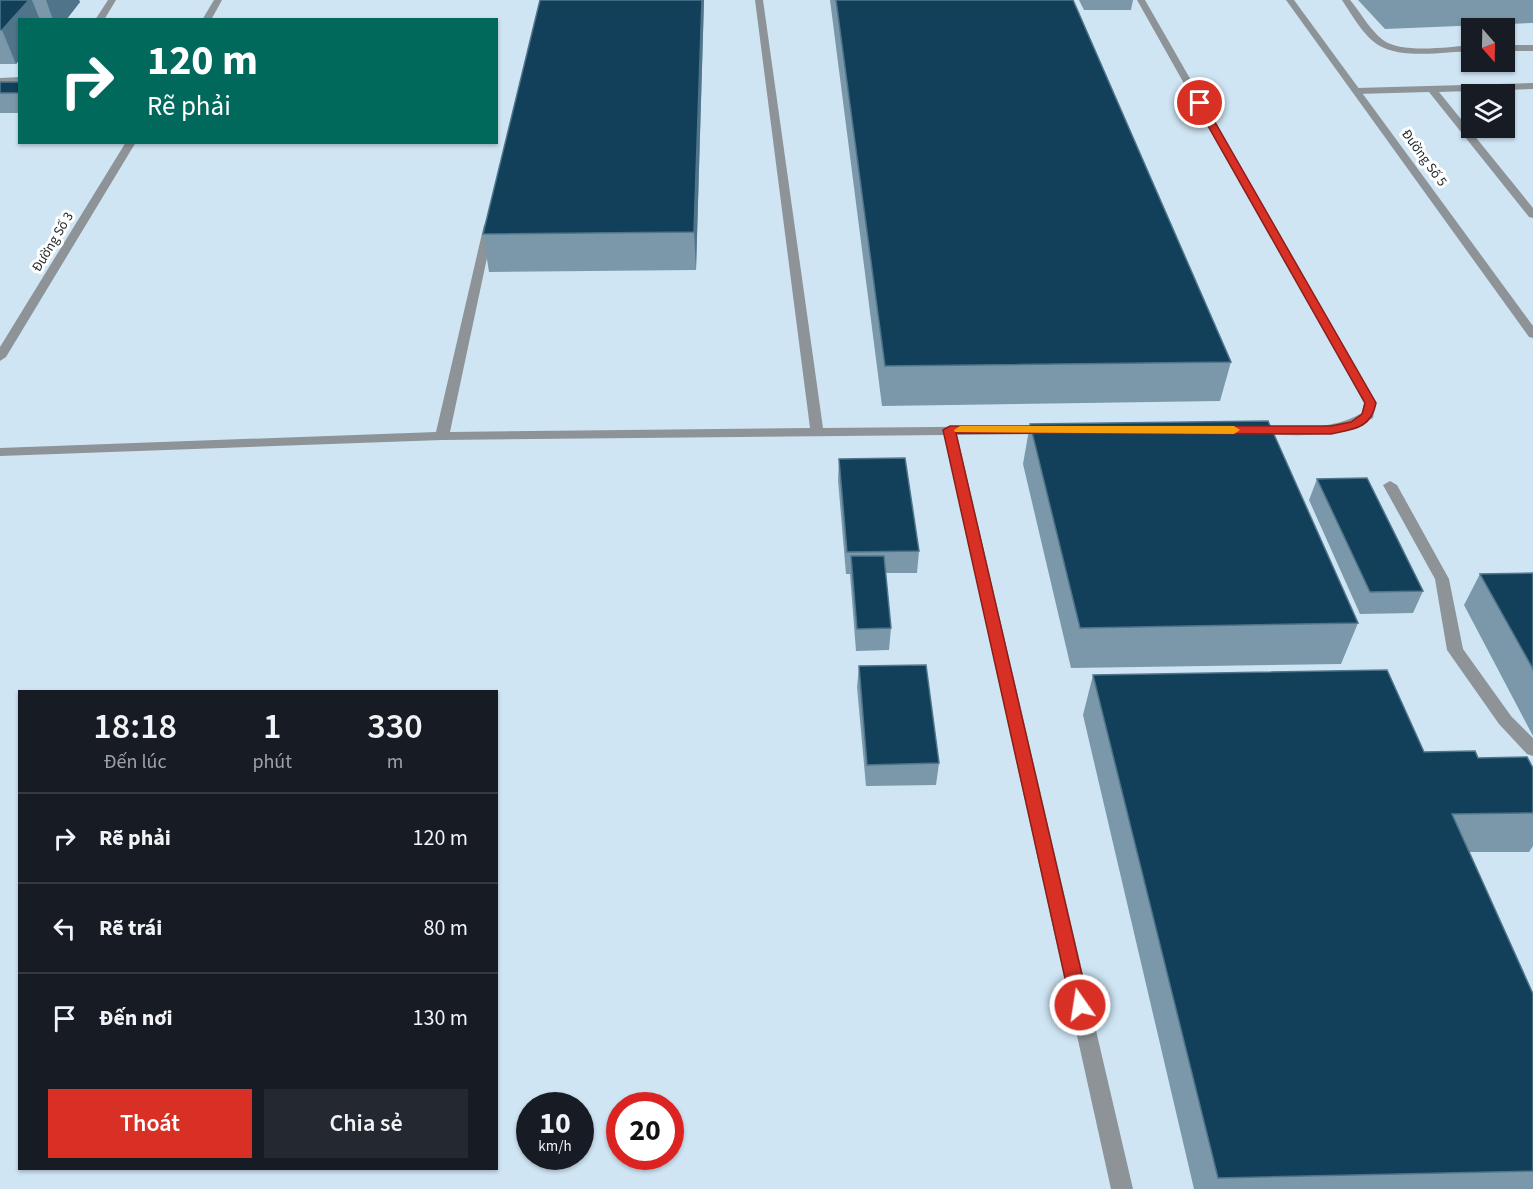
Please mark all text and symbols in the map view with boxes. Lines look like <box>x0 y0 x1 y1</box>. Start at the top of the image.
north arrow <box>1461 18 1515 72</box>
map controls <box>1461 18 1515 138</box>
text: 120 m <box>147 31 258 91</box>
icon: right <box>48 42 126 120</box>
pin <box>1174 77 1225 128</box>
button: layers <box>1461 84 1515 138</box>
icon: arrive <box>1183 86 1216 119</box>
text: Rẽ phải <box>147 87 231 126</box>
street label: Đường Số 5 <box>1396 125 1452 191</box>
street label: Đường Số 3 <box>27 208 79 276</box>
text: 18:18 <box>93 701 177 752</box>
text: 1 <box>263 701 281 752</box>
text: 330 <box>367 701 423 752</box>
text: Đến lúc <box>104 748 167 776</box>
text: phút <box>252 748 292 776</box>
text: m <box>387 748 403 776</box>
icon: right <box>48 822 81 855</box>
text: Rẽ phải <box>99 822 171 854</box>
text: 120 m <box>413 822 468 854</box>
icon: left <box>48 912 81 945</box>
text: Rẽ trái <box>99 912 162 944</box>
text: 80 m <box>423 912 468 944</box>
position arrow <box>1048 973 1112 1037</box>
icon: arrive <box>48 1002 81 1035</box>
text: Đến nơi <box>99 1002 173 1034</box>
text: 130 m <box>413 1002 468 1034</box>
button: Thoát <box>48 1089 252 1158</box>
button: Chia sẻ <box>264 1089 468 1158</box>
speed limit sign: 20 <box>606 1092 684 1170</box>
text: 10 <box>539 1102 571 1145</box>
text: km/h <box>538 1136 572 1157</box>

